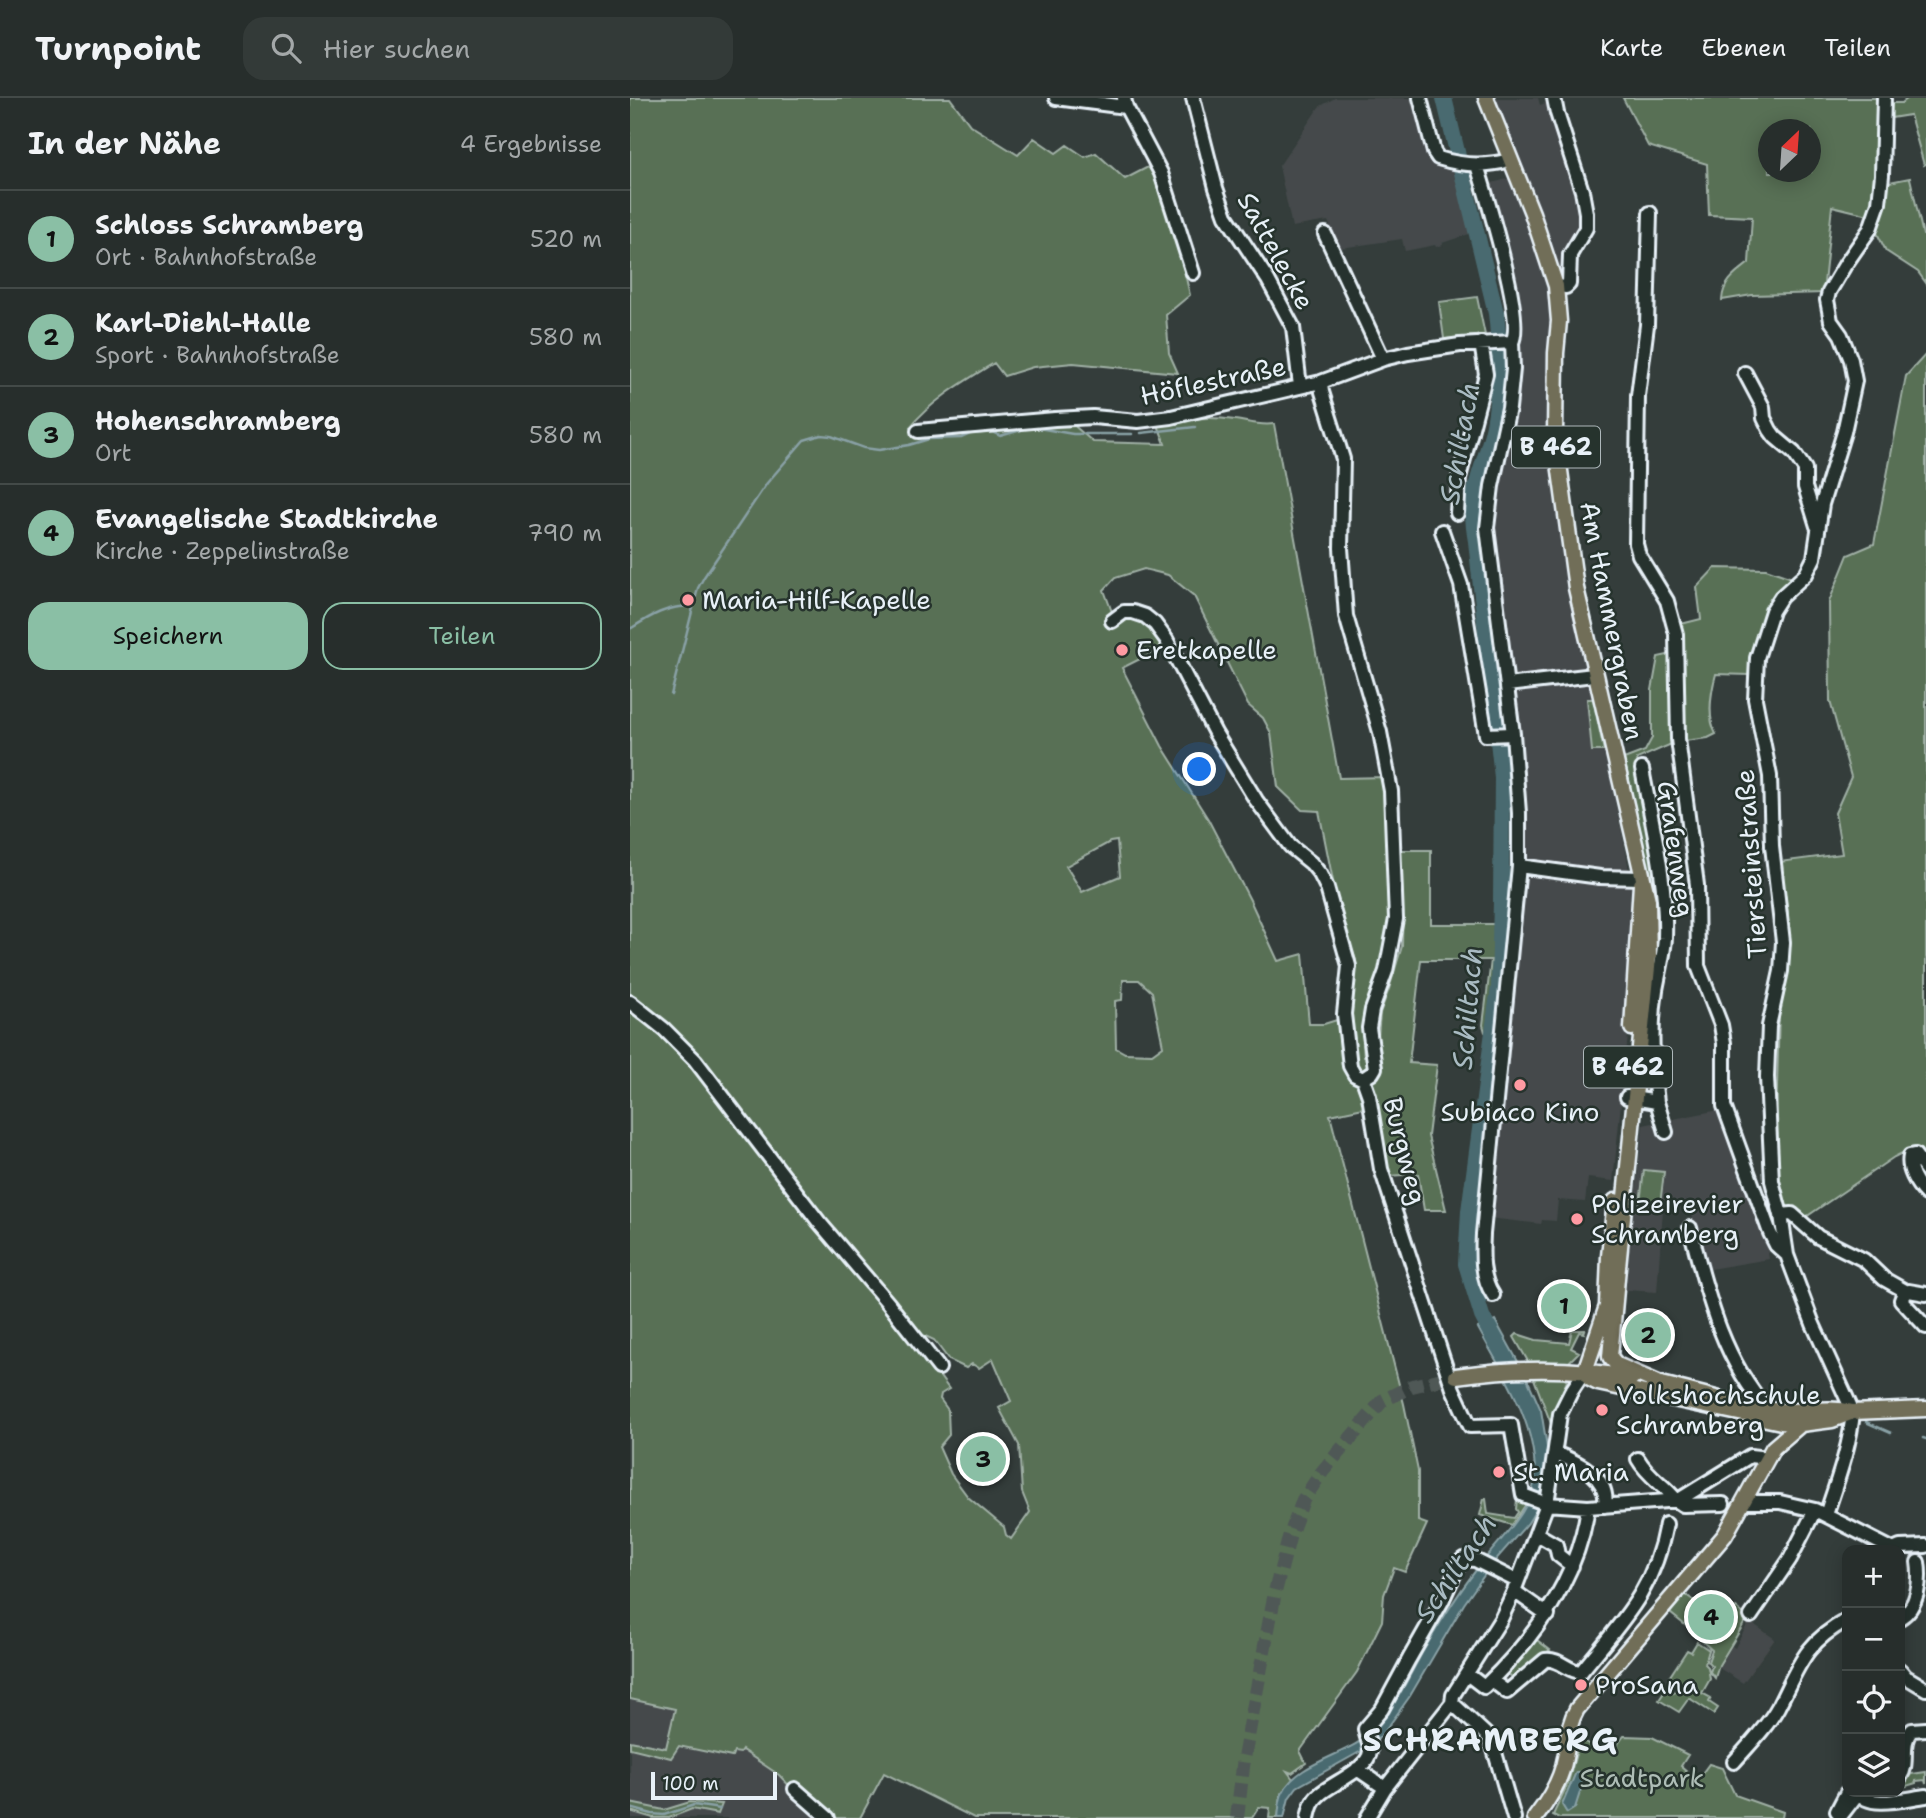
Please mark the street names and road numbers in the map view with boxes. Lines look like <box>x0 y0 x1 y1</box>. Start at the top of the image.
street label: Sattelecke <box>1230 186 1323 316</box>
street label: Höflestraße <box>1137 348 1289 413</box>
road number: B 462 <box>1512 426 1600 468</box>
street label: Am Hammergraben <box>1572 498 1653 743</box>
street label: Tiersteinstraße <box>1726 768 1775 960</box>
street label: Grafenweg <box>1650 778 1703 919</box>
road number: B 462 <box>1584 1046 1672 1087</box>
street label: Burgweg <box>1375 1094 1436 1208</box>

